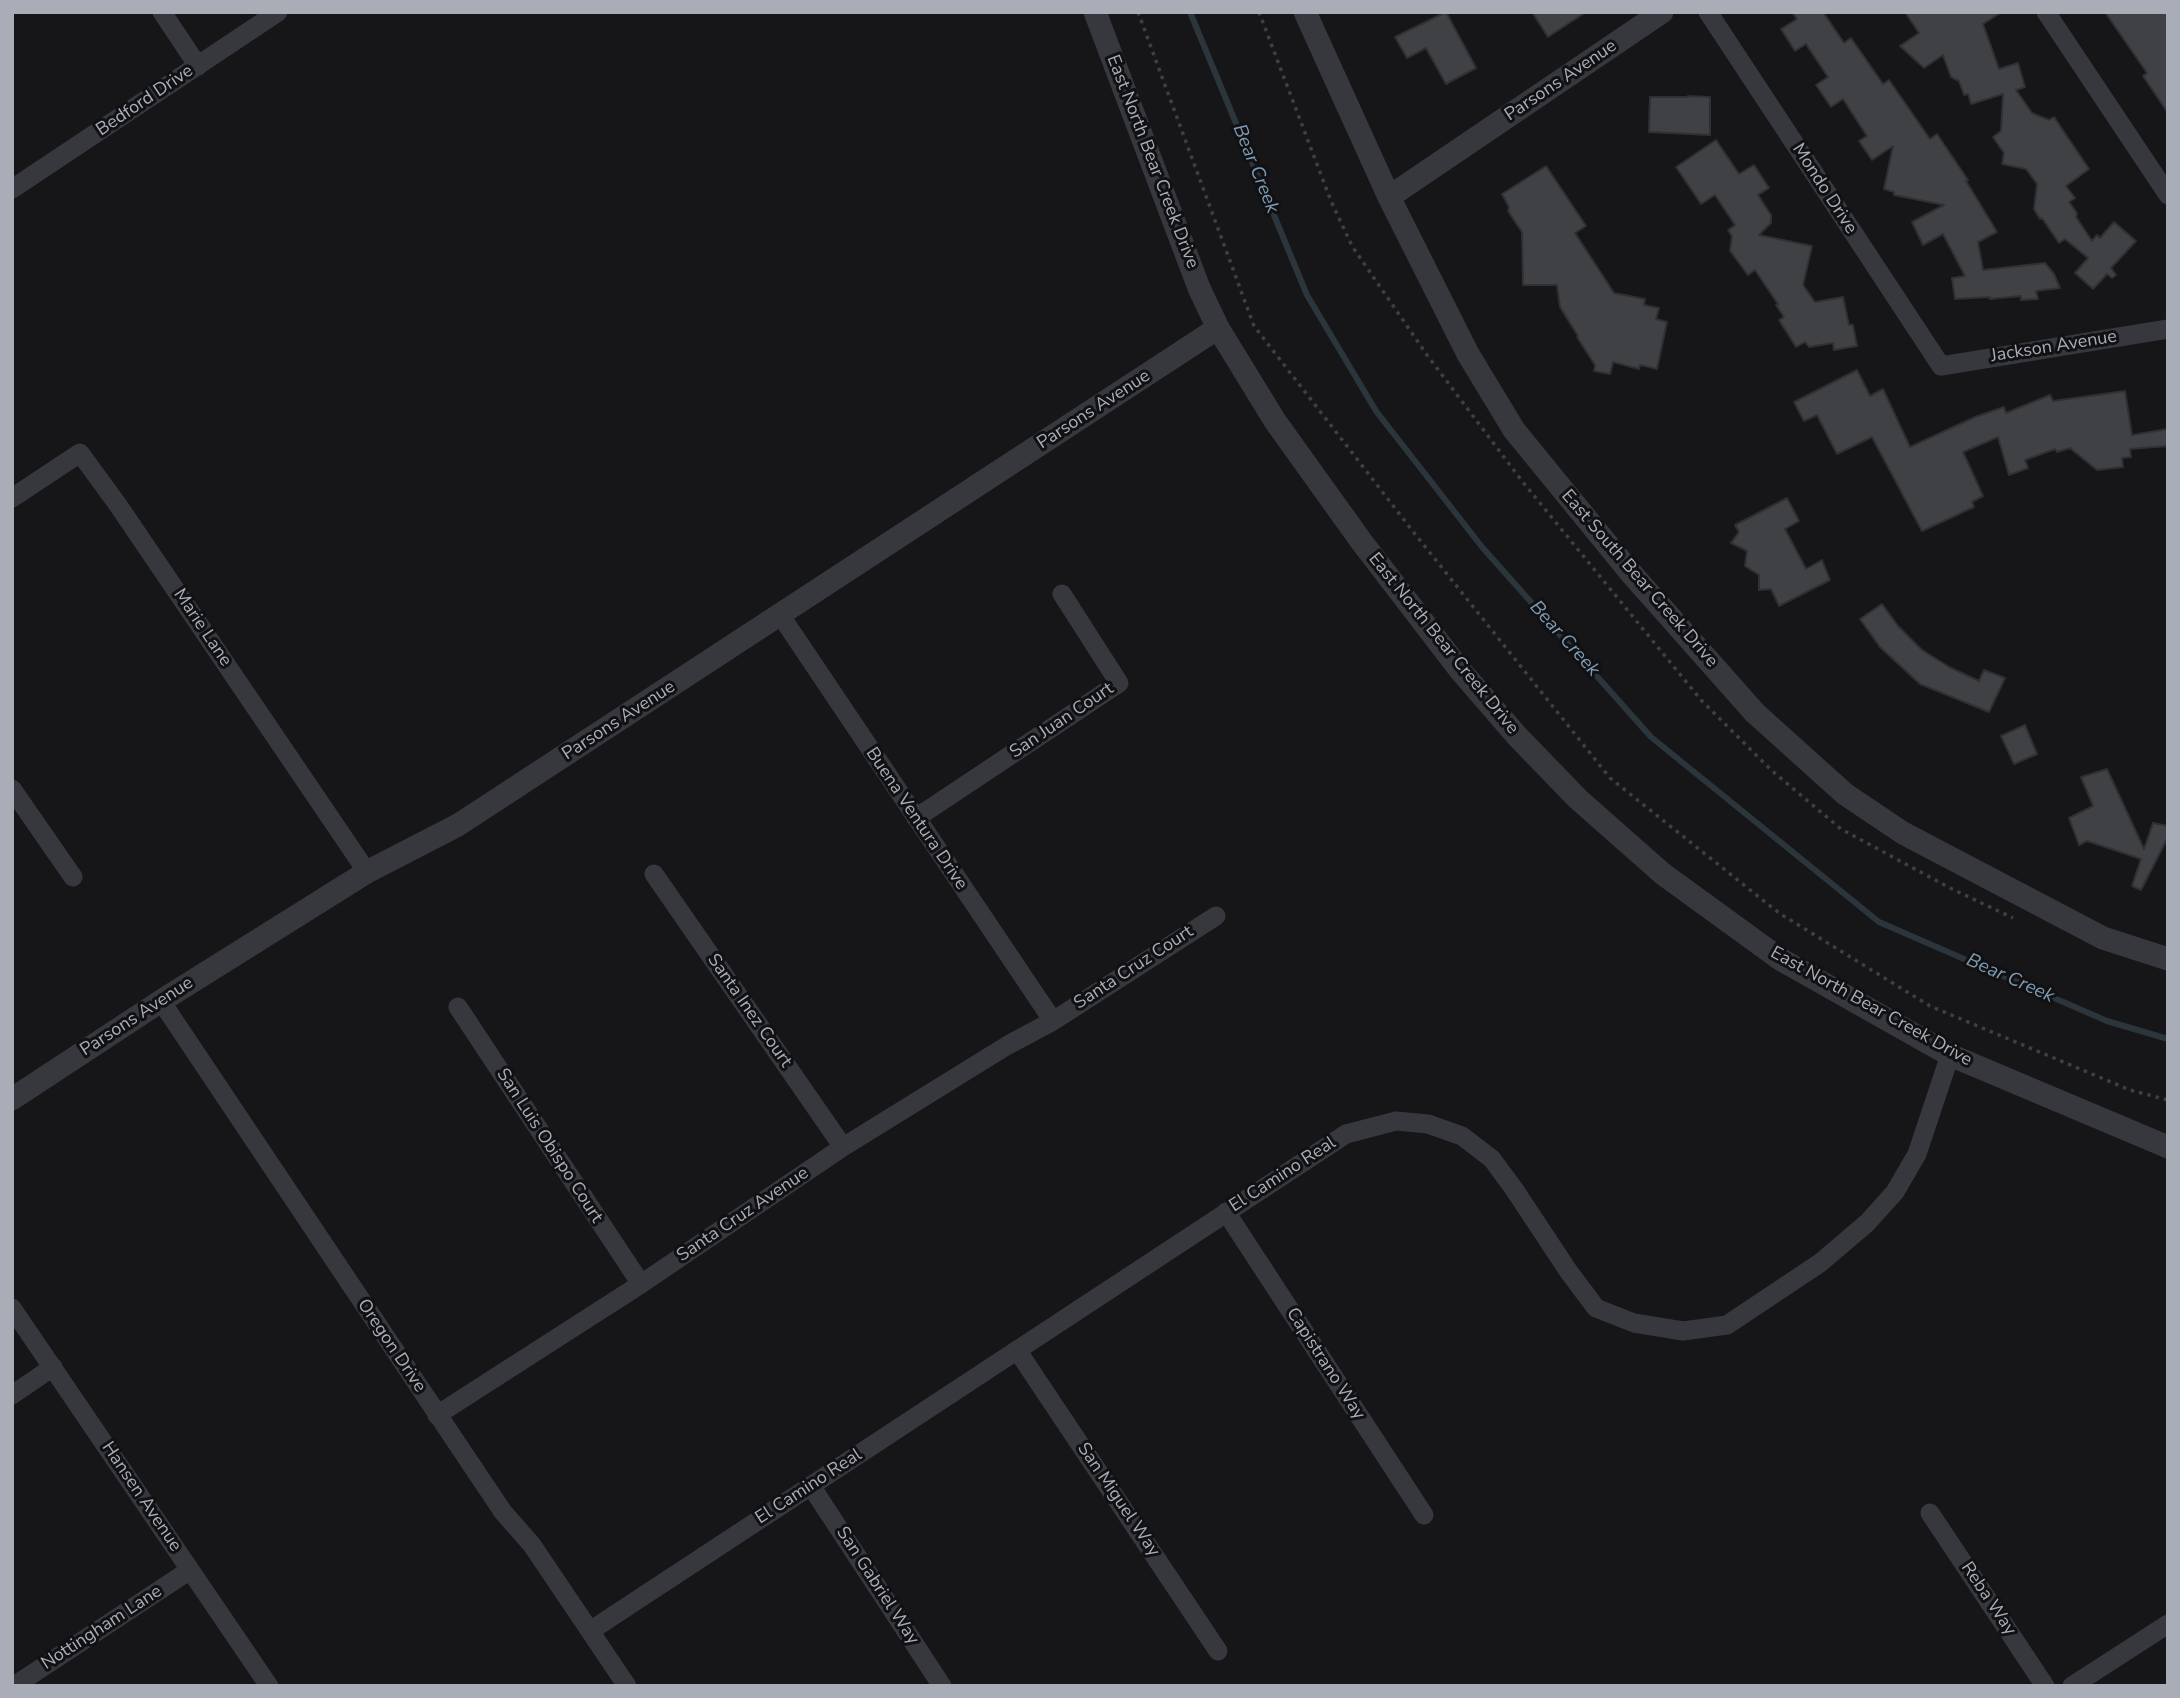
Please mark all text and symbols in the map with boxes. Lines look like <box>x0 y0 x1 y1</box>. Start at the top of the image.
street label: Parsons Avenue <box>1501 36 1621 126</box>
street label: East North Bear Creek Drive <box>1101 52 1203 272</box>
street label: Bedford Drive <box>92 61 198 141</box>
water label: Bear Creek <box>1227 121 1283 217</box>
street label: Mondo Drive <box>1787 140 1861 238</box>
street label: Jackson Avenue <box>1989 326 2119 368</box>
street label: Parsons Avenue <box>1033 365 1155 455</box>
street label: East South Bear Creek Drive <box>1556 486 1722 672</box>
street label: East North Bear Creek Drive <box>1363 549 1523 739</box>
street label: Marie Lane <box>168 585 236 671</box>
water label: Bear Creek <box>1524 596 1604 682</box>
street label: Parsons Avenue <box>558 676 680 766</box>
street label: San Juan Court <box>1006 678 1118 764</box>
street label: Buena Ventura Drive <box>860 744 972 894</box>
street label: Santa Cruz Court <box>1070 921 1198 1015</box>
street label: East North Bear Creek Drive <box>1766 943 1976 1071</box>
water label: Bear Creek <box>1962 949 2058 1009</box>
street label: Santa Inez Court <box>702 950 796 1072</box>
street label: Parsons Avenue <box>76 972 198 1062</box>
street label: San Luis Obispo Court <box>491 1065 607 1227</box>
street label: El Camino Real <box>1226 1133 1340 1217</box>
street label: Santa Cruz Avenue <box>673 1163 813 1267</box>
street label: Oregon Drive <box>352 1295 430 1397</box>
street label: Capistrano Way <box>1281 1304 1369 1424</box>
street label: Hansen Avenue <box>96 1438 186 1556</box>
street label: San Miguel Way <box>1072 1439 1164 1561</box>
street label: El Camino Real <box>752 1445 866 1529</box>
street label: San Gabriel Way <box>831 1523 923 1649</box>
street label: Reba Way <box>1956 1558 2020 1640</box>
street label: Nottingham Lane <box>38 1581 166 1675</box>

